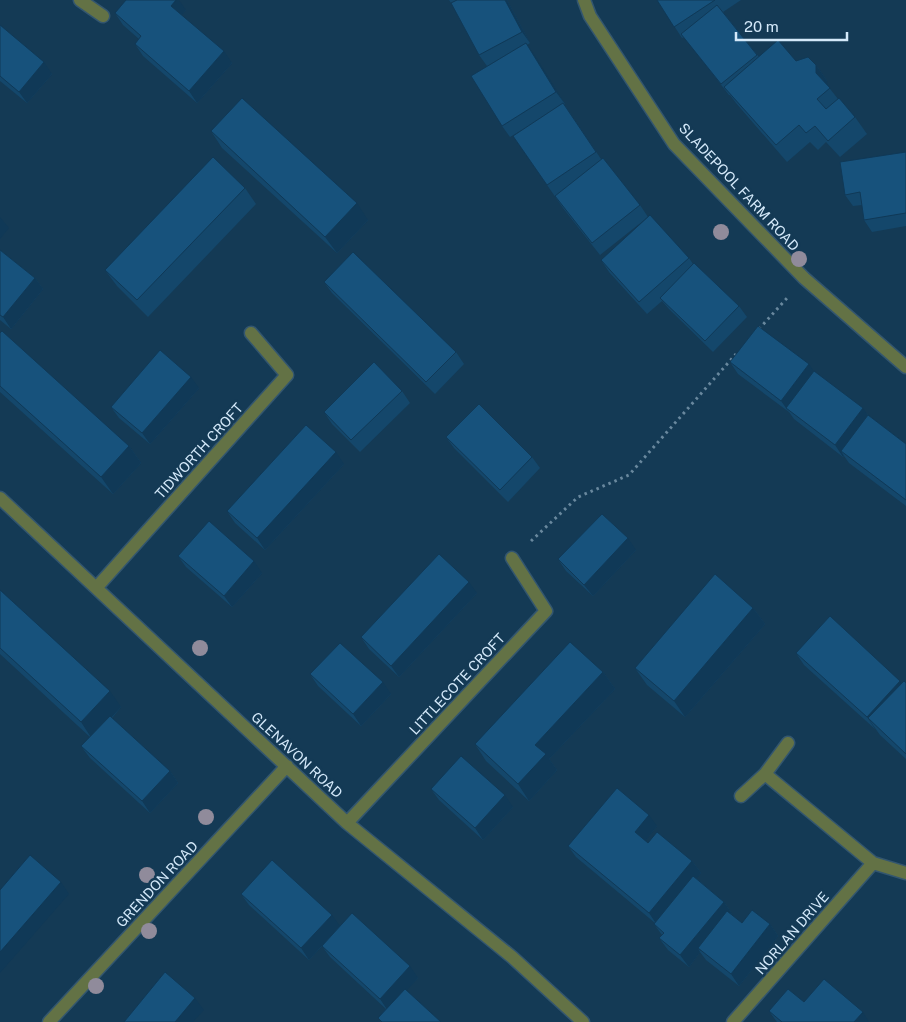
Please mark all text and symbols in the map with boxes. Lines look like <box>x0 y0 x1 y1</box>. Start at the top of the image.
scale bar <box>736 10 847 42</box>
text: 20 m <box>744 18 779 35</box>
street label: SLADEPOOL FARM ROAD <box>676 120 802 254</box>
street label: TIDWORTH CROFT <box>152 400 246 502</box>
street label: LITTLECOTE CROFT <box>406 630 508 738</box>
street label: GLENAVON ROAD <box>248 709 346 801</box>
street label: GRENDON ROAD <box>113 838 201 930</box>
street label: NORLAN DRIVE <box>752 889 832 977</box>

